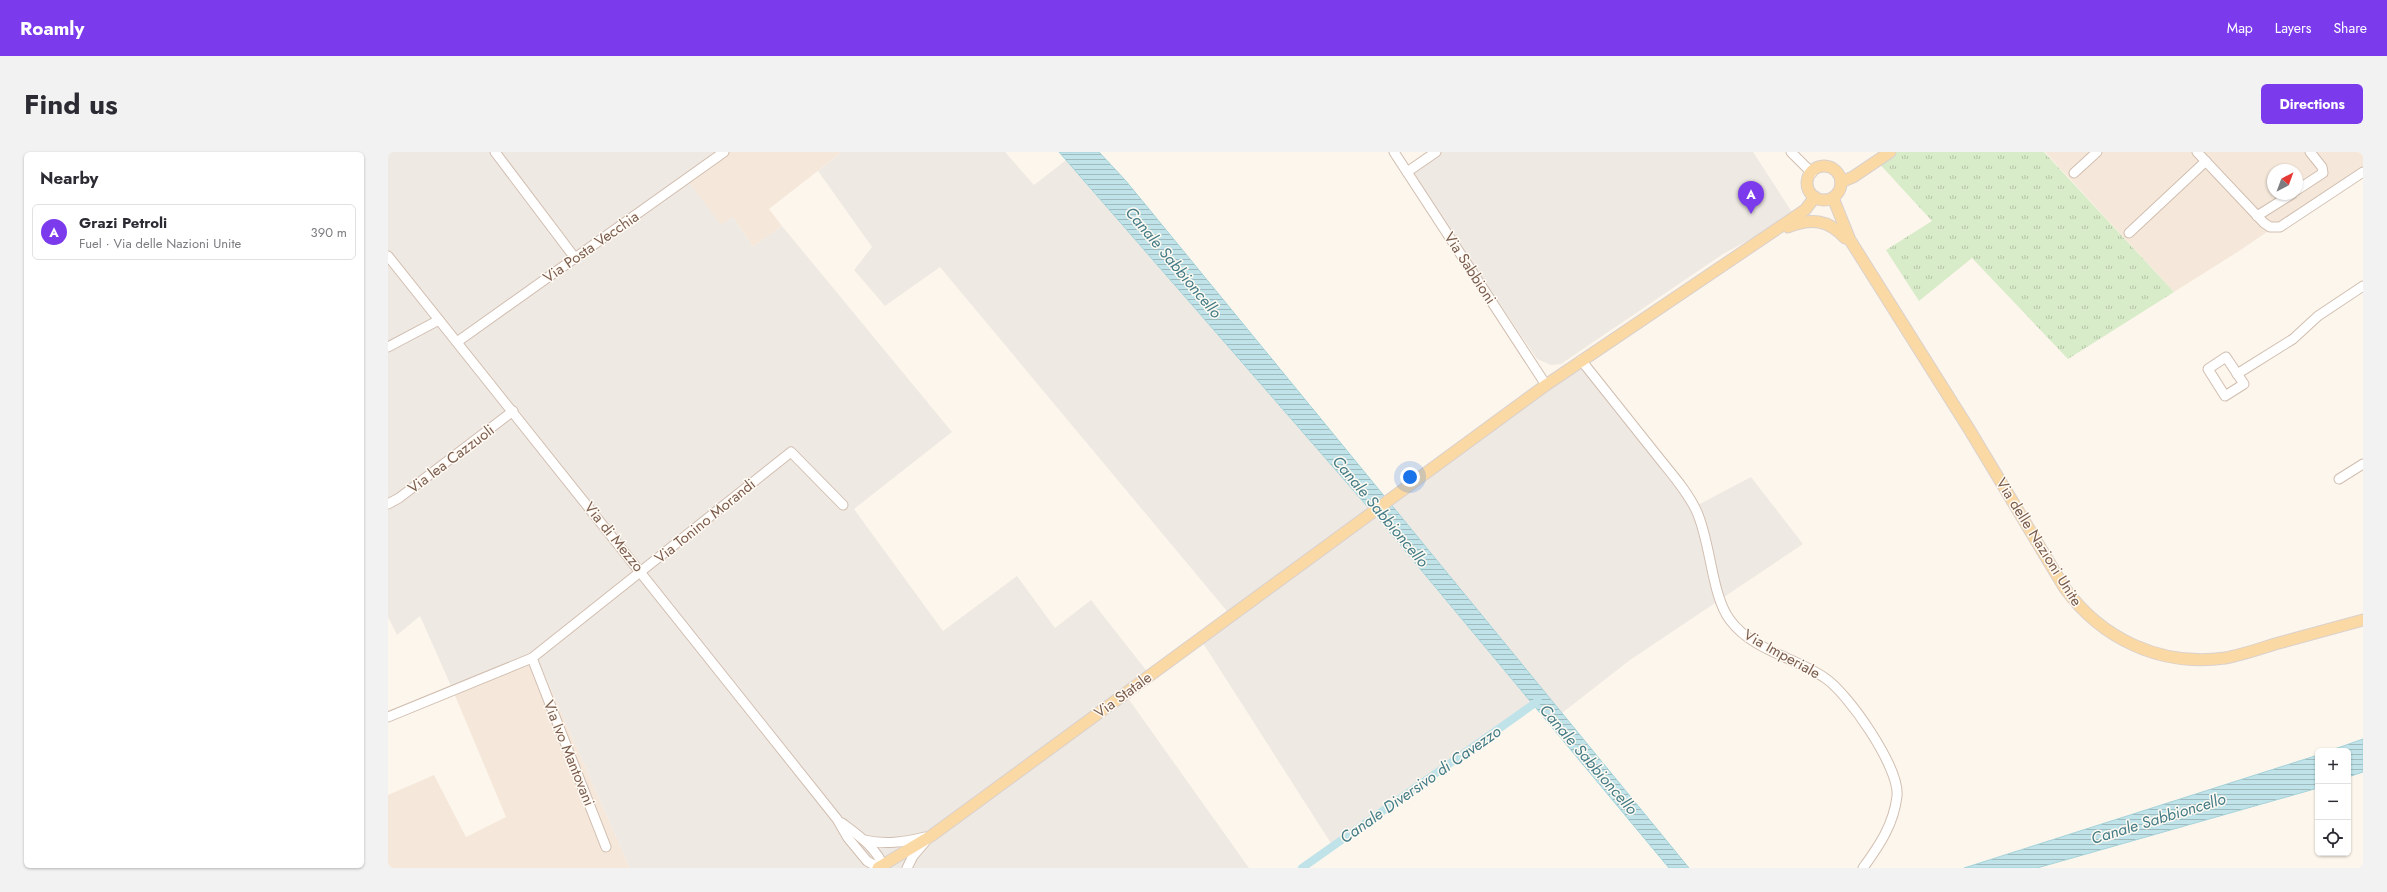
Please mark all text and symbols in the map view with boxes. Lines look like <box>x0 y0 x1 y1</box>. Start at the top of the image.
text: Roamly <box>20 15 84 42</box>
text: Map <box>2227 18 2253 38</box>
text: Layers <box>2275 18 2311 38</box>
text: Share <box>2333 18 2367 38</box>
text: Find us <box>24 84 118 125</box>
button: Directions <box>2261 84 2363 124</box>
north arrow <box>2267 164 2303 200</box>
text: Nearby <box>40 166 98 190</box>
pin: A <box>1738 181 1764 214</box>
water label: Canale Sabbioncello <box>1120 201 1228 324</box>
street label: Via Posta Vecchia <box>539 206 643 288</box>
text: Grazi Petroli <box>79 212 167 234</box>
text: A <box>49 223 59 242</box>
text: 390 m <box>311 223 347 242</box>
street label: Via Sabbioni <box>1438 228 1502 308</box>
text: Fuel · Via delle Nazioni Unite <box>79 234 241 253</box>
street label: Via lea Cazzuoli <box>403 419 499 499</box>
water label: Canale Sabbioncello <box>1327 450 1435 573</box>
your location <box>1400 467 1420 487</box>
street label: Via Tonino Morandi <box>650 473 760 569</box>
street label: Via delle Nazioni Unite <box>1991 474 2088 611</box>
street label: Via di Mezzo <box>579 497 649 577</box>
street label: Via Imperiale <box>1740 624 1825 684</box>
street label: Via Statale <box>1090 666 1157 723</box>
street label: Via Ivo Mantovani <box>538 697 600 809</box>
water label: Canale Sabbioncello <box>1534 699 1643 820</box>
water label: Canale Diversivo di Cavezzo <box>1335 720 1506 849</box>
map controls <box>2315 748 2351 856</box>
button: + <box>2315 748 2351 784</box>
button: − <box>2315 784 2351 820</box>
water label: Canale Sabbioncello <box>2088 787 2229 850</box>
button: locate <box>2315 820 2351 856</box>

